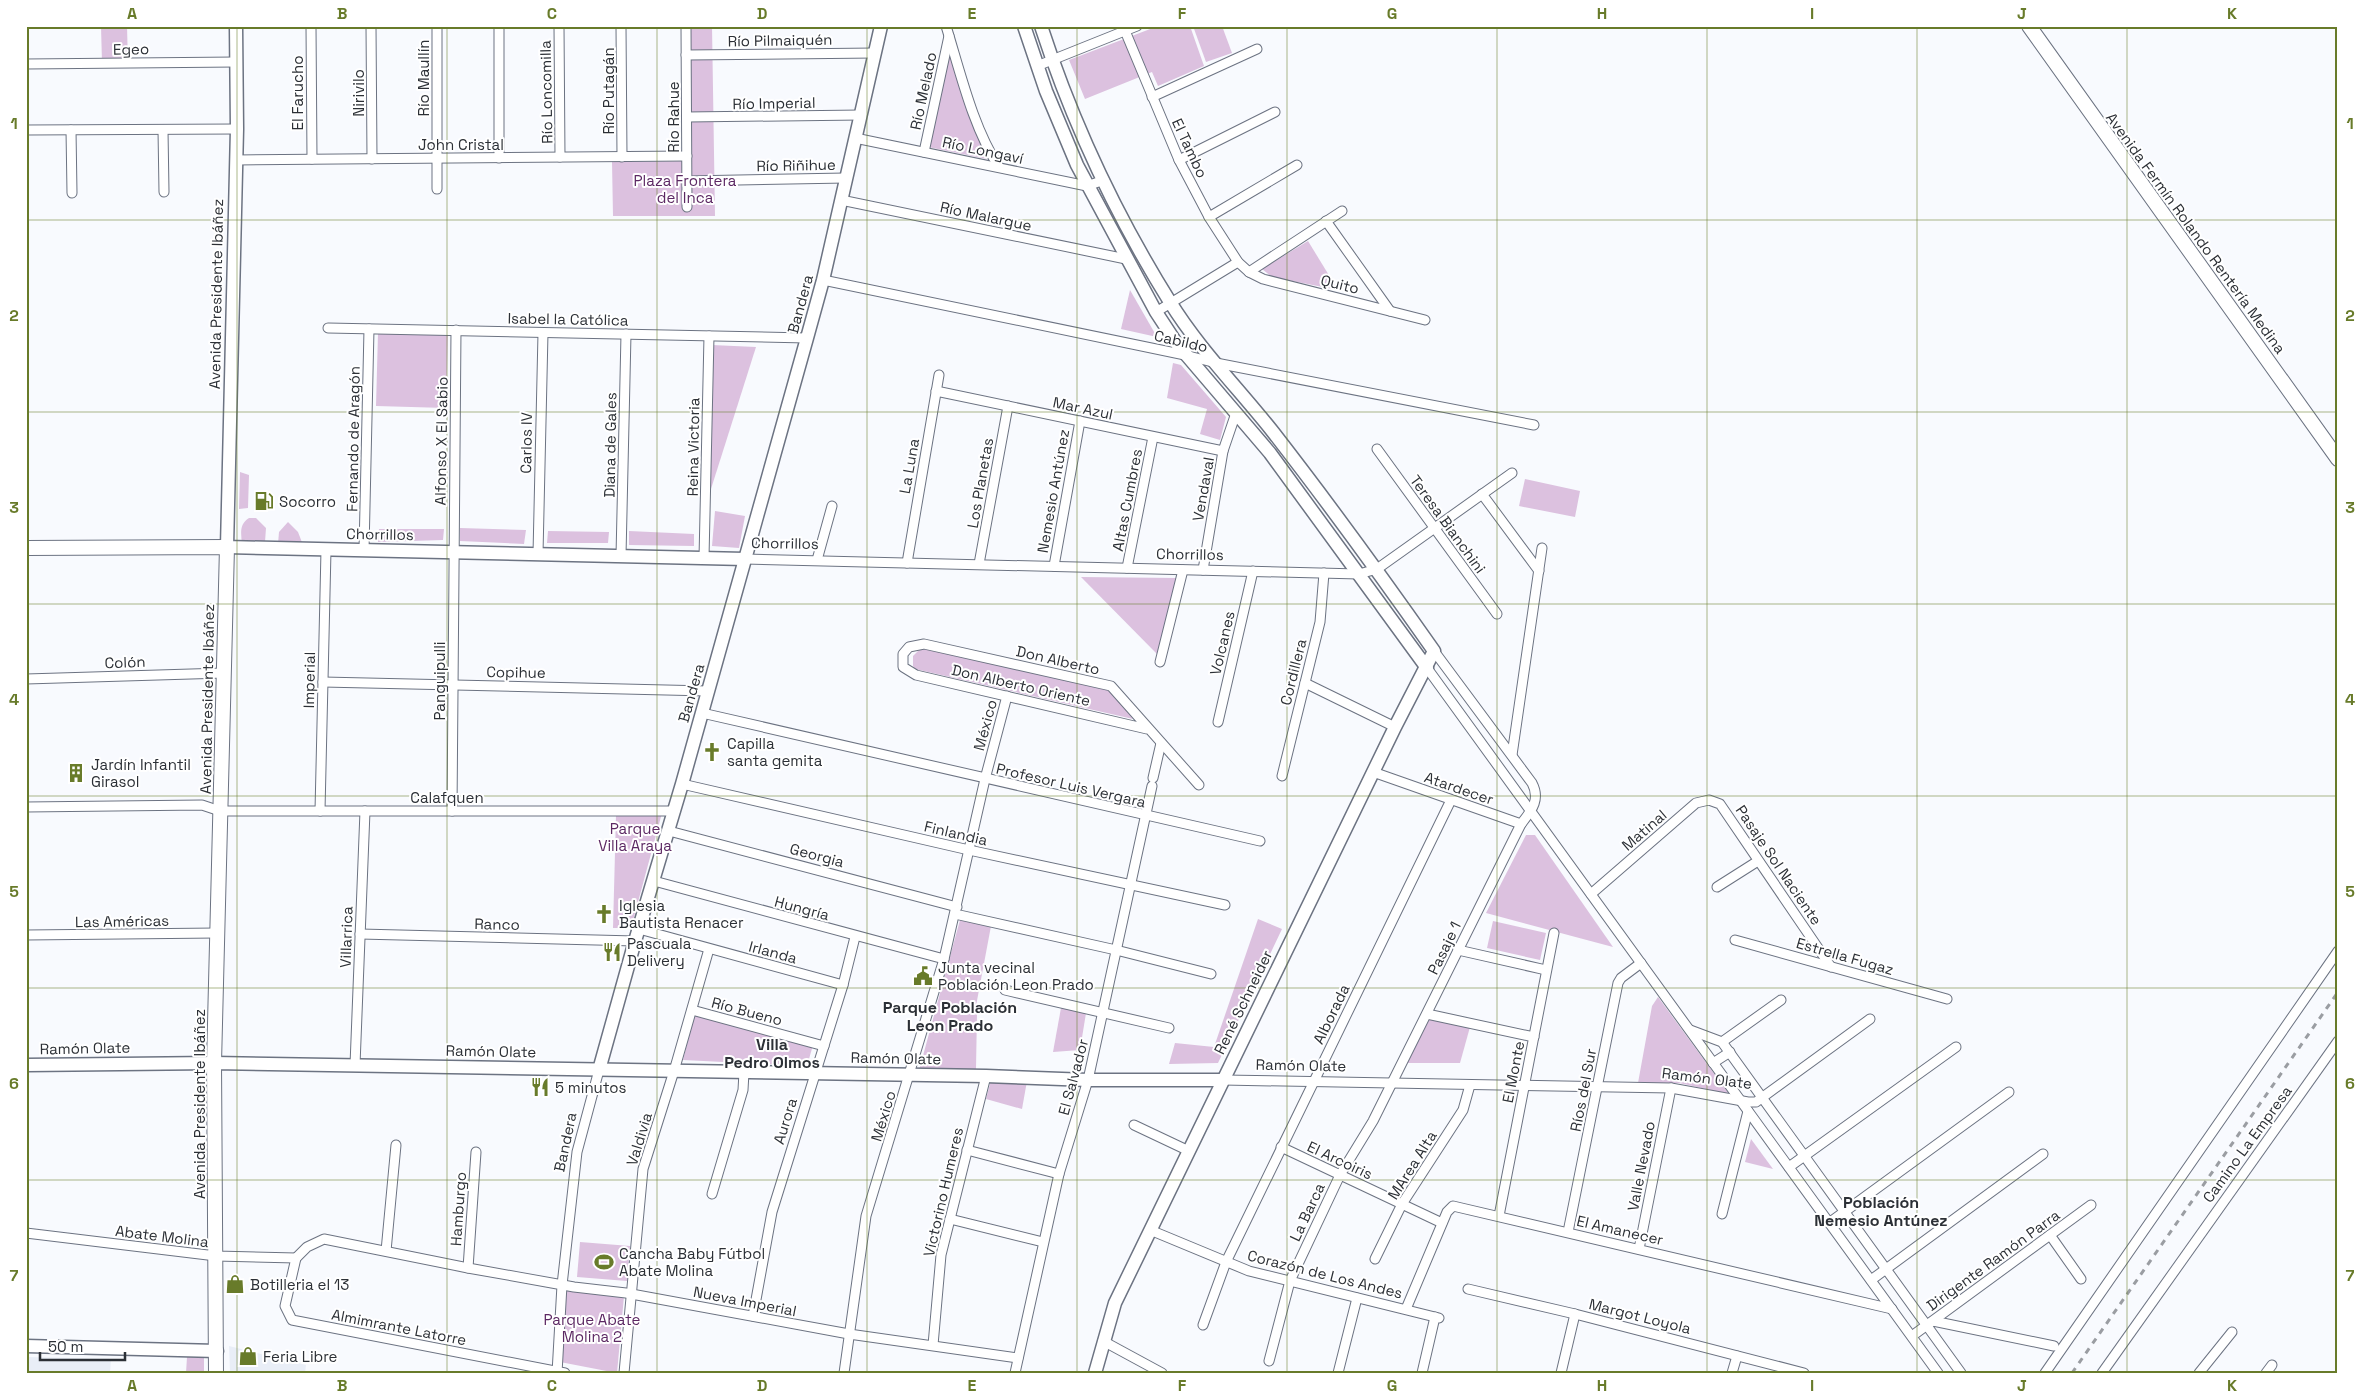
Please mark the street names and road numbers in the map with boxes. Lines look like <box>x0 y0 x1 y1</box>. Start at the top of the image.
street label: Río Pilmaiquén <box>727 30 833 50</box>
street label: Egeo <box>113 39 149 59</box>
street label: Río Maullín <box>414 39 433 117</box>
street label: Río Loncomilla <box>536 40 556 144</box>
street label: Río Putagán <box>599 47 618 135</box>
street label: Río Melado <box>905 50 941 132</box>
street label: El Farucho <box>288 56 307 130</box>
street label: Nirivilo <box>349 69 368 117</box>
street label: Río Rahue <box>664 81 683 153</box>
street label: Río Imperial <box>732 93 816 113</box>
street label: Avenida Fermín Rolando Rentería Medina <box>2102 109 2290 358</box>
street label: El Tambo <box>1168 115 1212 181</box>
street label: Río Longaví <box>941 132 1026 168</box>
street label: John Cristal <box>418 135 504 154</box>
street label: Río Riñihue <box>756 155 836 175</box>
street label: Río Malargue <box>938 197 1034 235</box>
street label: Avenida Presidente Ibáñez <box>205 199 227 389</box>
street label: Quito <box>1319 270 1361 298</box>
street label: Bandera <box>783 272 817 336</box>
street label: Isabel la Católica <box>507 308 629 330</box>
street label: Cabildo <box>1152 326 1210 356</box>
street label: Fernando de Aragón <box>342 366 364 512</box>
street label: Alfonso X El Sabio <box>430 376 452 506</box>
street label: Diana de Gales <box>600 392 620 498</box>
street label: Mar Azul <box>1051 392 1115 424</box>
street label: Reina Victoria <box>683 397 703 497</box>
street label: Carlos IV <box>516 412 536 474</box>
street label: Nemesio Antúnez <box>1033 428 1073 554</box>
street label: Los Planetas <box>963 436 997 530</box>
street label: La Luna <box>895 437 923 495</box>
street label: Altas Cumbres <box>1108 447 1146 553</box>
street label: Vendaval <box>1188 455 1218 523</box>
street label: Teresa Bianchini <box>1406 471 1490 577</box>
street label: Chorrillos <box>346 524 414 544</box>
street label: Chorrillos <box>751 533 819 553</box>
street label: Chorrillos <box>1156 544 1224 564</box>
street label: Avenida Presidente Ibáñez <box>196 604 218 794</box>
street label: Volcanes <box>1205 609 1239 677</box>
street label: Cordillera <box>1276 636 1311 707</box>
street label: Panguipulli <box>430 641 449 721</box>
street label: Don Alberto <box>1014 641 1102 679</box>
street label: Imperial <box>299 651 319 709</box>
street label: Colón <box>104 652 146 672</box>
street label: Don Alberto Oriente <box>950 660 1092 710</box>
street label: Bandera <box>674 661 709 725</box>
street label: Copihue <box>486 662 546 682</box>
street label: México <box>969 697 1001 753</box>
street label: Profesor Luis Vergara <box>994 759 1148 812</box>
street label: Atardecer <box>1422 767 1496 809</box>
street label: Calafquen <box>410 788 484 807</box>
street label: Pasaje Sol Naciente <box>1732 801 1826 929</box>
street label: Matinal <box>1618 805 1670 855</box>
street label: Finlandia <box>922 816 990 850</box>
street label: Georgia <box>788 839 847 871</box>
street label: Hungría <box>773 892 832 924</box>
street label: Villarrica <box>335 906 357 968</box>
street label: Las Américas <box>75 911 169 931</box>
street label: Ranco <box>474 914 520 934</box>
street label: Pasaje 1 <box>1423 918 1465 978</box>
street label: Estrella Fugaz <box>1794 933 1896 979</box>
street label: Irlanda <box>747 936 800 968</box>
street label: René Schneider <box>1210 946 1277 1057</box>
street label: Alborada <box>1308 981 1354 1047</box>
street label: Río Bueno <box>709 992 785 1030</box>
street label: Avenida Presidente Ibáñez <box>190 1009 209 1199</box>
street label: El Salvador <box>1054 1036 1092 1117</box>
street label: Ramón Olate <box>39 1038 131 1058</box>
street label: El Monte <box>1498 1039 1528 1105</box>
street label: Ramón Olate <box>445 1041 537 1061</box>
street label: Ríos del Sur <box>1566 1046 1600 1133</box>
street label: Ramón Olate <box>850 1048 942 1068</box>
street label: Ramón Olate <box>1255 1055 1347 1075</box>
street label: Ramón Olate <box>1661 1063 1753 1093</box>
street label: Camino La Empresa <box>2198 1082 2296 1206</box>
street label: México <box>866 1088 900 1144</box>
street label: Aurora <box>769 1095 801 1146</box>
street label: Bandera <box>549 1110 581 1173</box>
street label: Valdivia <box>622 1110 656 1168</box>
street label: Valle Nevado <box>1623 1119 1659 1213</box>
street label: Victorino Humeres <box>919 1125 967 1259</box>
street label: MArea Alta <box>1383 1127 1441 1203</box>
street label: El Arcoiris <box>1304 1137 1376 1183</box>
street label: Hamburgo <box>446 1171 470 1247</box>
street label: La Barca <box>1285 1179 1329 1244</box>
street label: Dirigente Ramón Parra <box>1923 1205 2064 1315</box>
street label: El Amanecer <box>1575 1211 1665 1249</box>
street label: Abate Molina <box>114 1221 210 1251</box>
street label: Corazón de Los Andes <box>1245 1246 1405 1302</box>
street label: Nueva Imperial <box>692 1282 798 1320</box>
street label: Margot Loyola <box>1587 1294 1693 1338</box>
street label: Almimrante Latorre <box>330 1305 468 1349</box>

